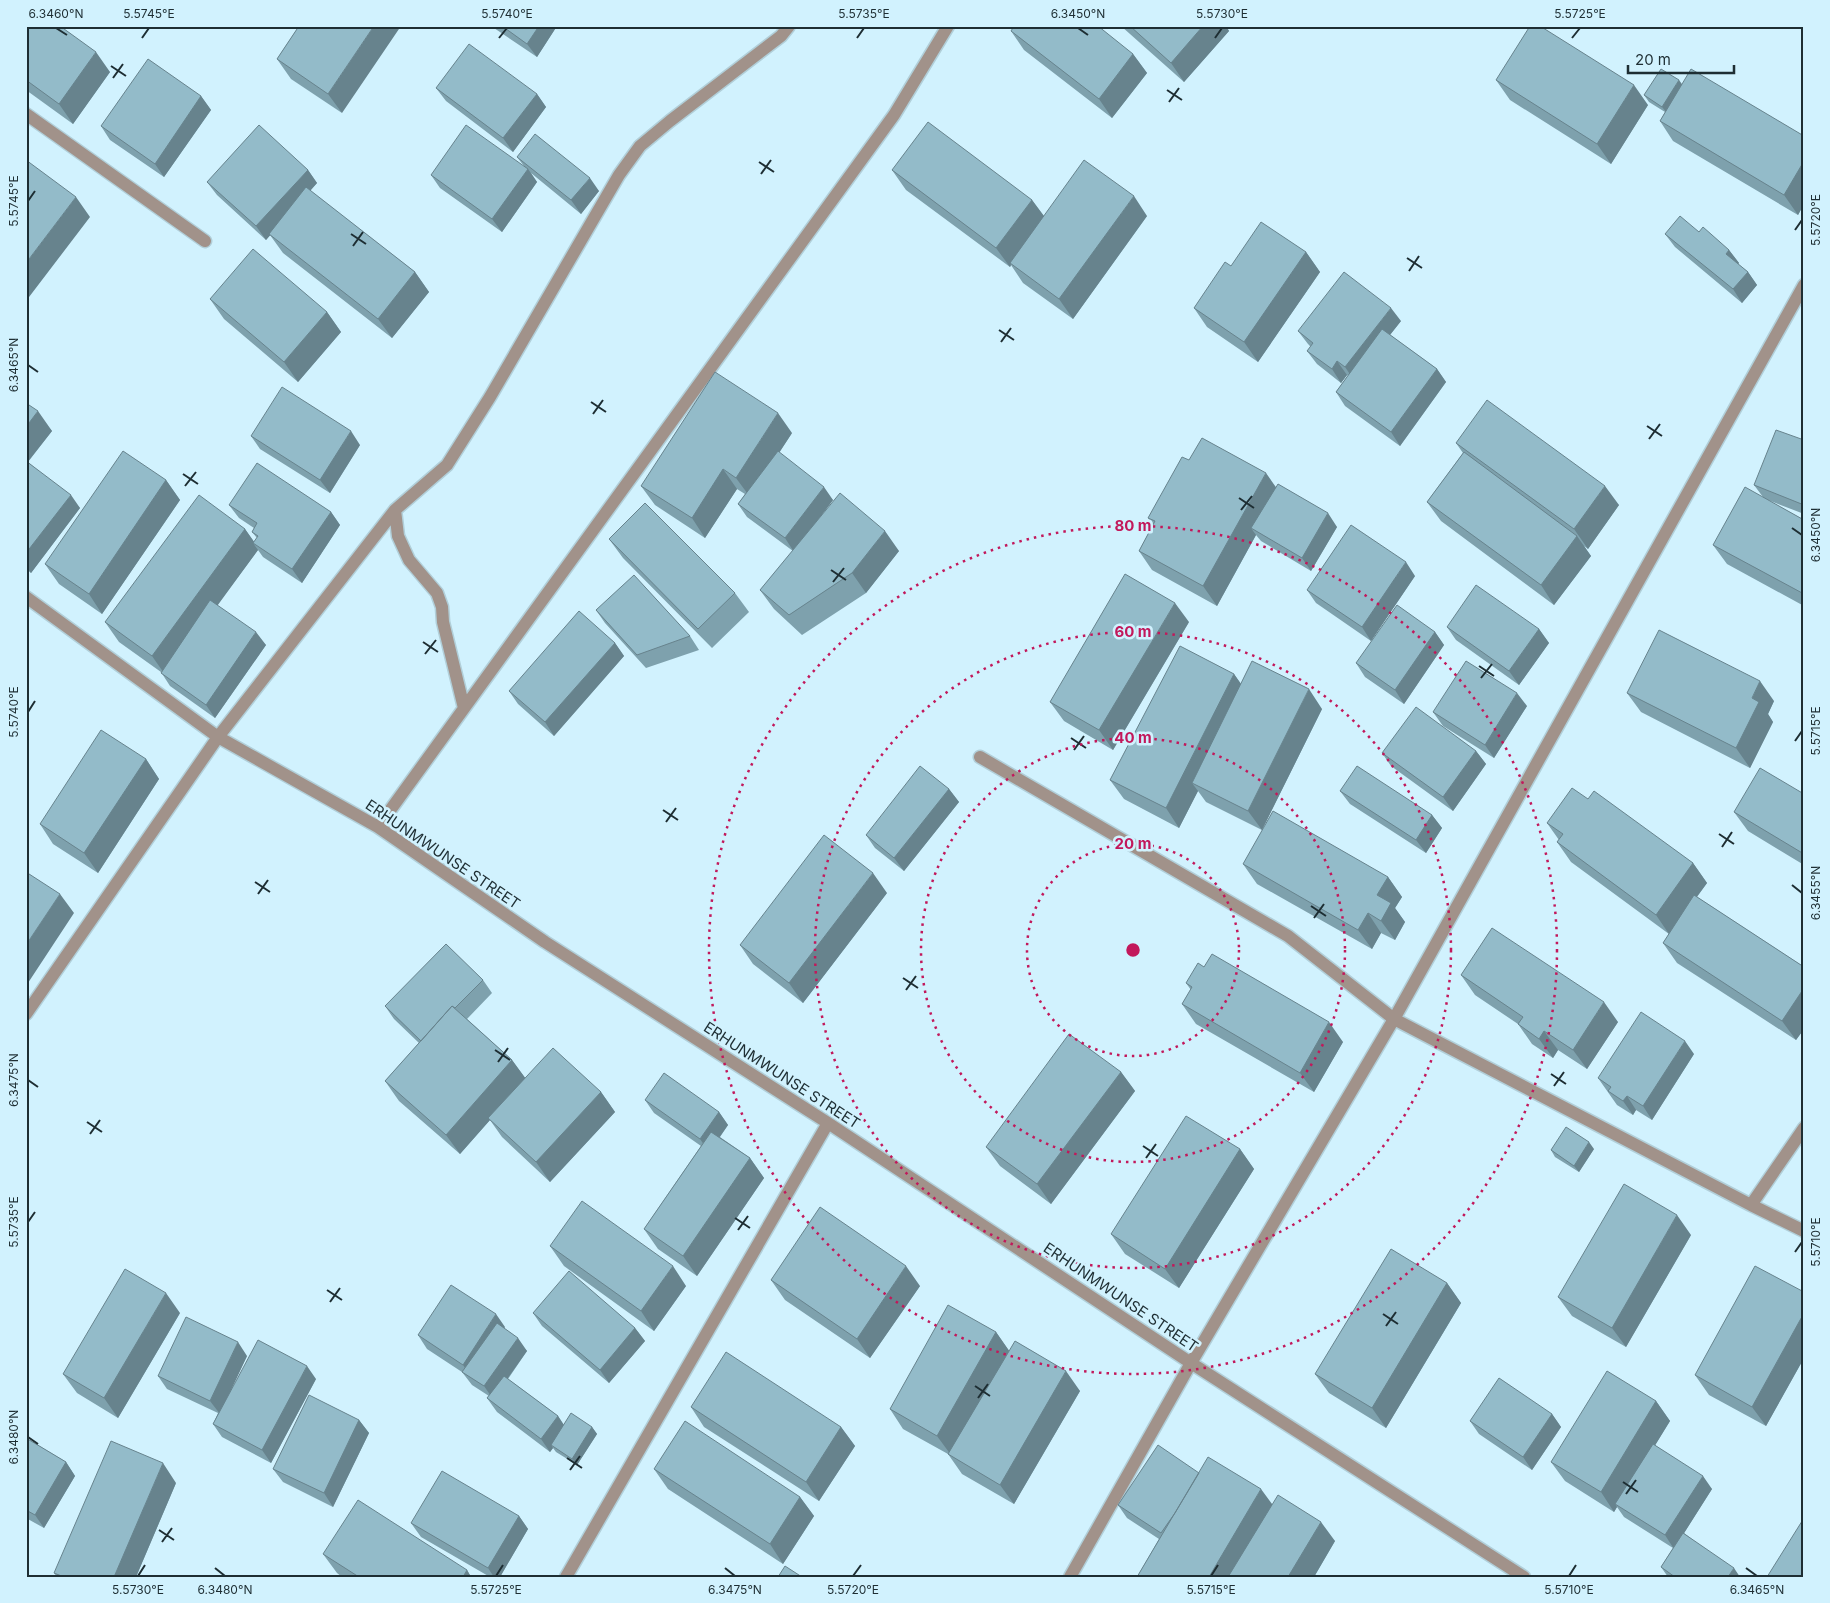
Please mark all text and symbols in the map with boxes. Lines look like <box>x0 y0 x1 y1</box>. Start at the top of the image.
text: 6.3460°N <box>29 6 83 21</box>
text: 5.5745°E <box>123 6 175 21</box>
text: 5.5740°E <box>481 6 533 21</box>
text: 5.5735°E <box>838 6 890 21</box>
text: 6.3450°N <box>1051 6 1105 21</box>
text: 5.5730°E <box>1196 6 1248 21</box>
text: 5.5725°E <box>1554 6 1606 21</box>
scale bar <box>1628 42 1734 74</box>
text: 20 m <box>1635 50 1671 69</box>
text: 5.5745°E <box>6 175 21 227</box>
text: 5.5720°E <box>1808 194 1823 246</box>
text: 6.3465°N <box>6 338 21 392</box>
text: 6.3450°N <box>1808 508 1823 562</box>
text: 80 m <box>1114 516 1152 535</box>
text: 60 m <box>1114 622 1152 641</box>
text: 5.5740°E <box>6 686 21 738</box>
text: 5.5715°E <box>1808 706 1823 756</box>
text: 40 m <box>1114 728 1152 747</box>
street label: ERHUNMWUNSE STREET <box>362 795 524 913</box>
text: 20 m <box>1115 834 1151 853</box>
text: 6.3455°N <box>1808 866 1823 920</box>
centre of rings <box>1124 941 1142 959</box>
street label: ERHUNMWUNSE STREET <box>700 1017 864 1133</box>
text: 6.3475°N <box>6 1053 21 1107</box>
text: 5.5735°E <box>6 1196 21 1248</box>
text: 5.5710°E <box>1808 1217 1823 1267</box>
street label: ERHUNMWUNSE STREET <box>1040 1238 1202 1356</box>
text: 6.3480°N <box>6 1410 21 1464</box>
text: 5.5730°E <box>112 1582 164 1597</box>
text: 6.3480°N <box>198 1582 252 1597</box>
text: 5.5725°E <box>470 1582 522 1597</box>
text: 6.3475°N <box>708 1582 762 1597</box>
text: 5.5720°E <box>827 1582 879 1597</box>
text: 5.5715°E <box>1186 1582 1236 1597</box>
text: 5.5710°E <box>1544 1582 1594 1597</box>
text: 6.3465°N <box>1730 1582 1784 1597</box>

